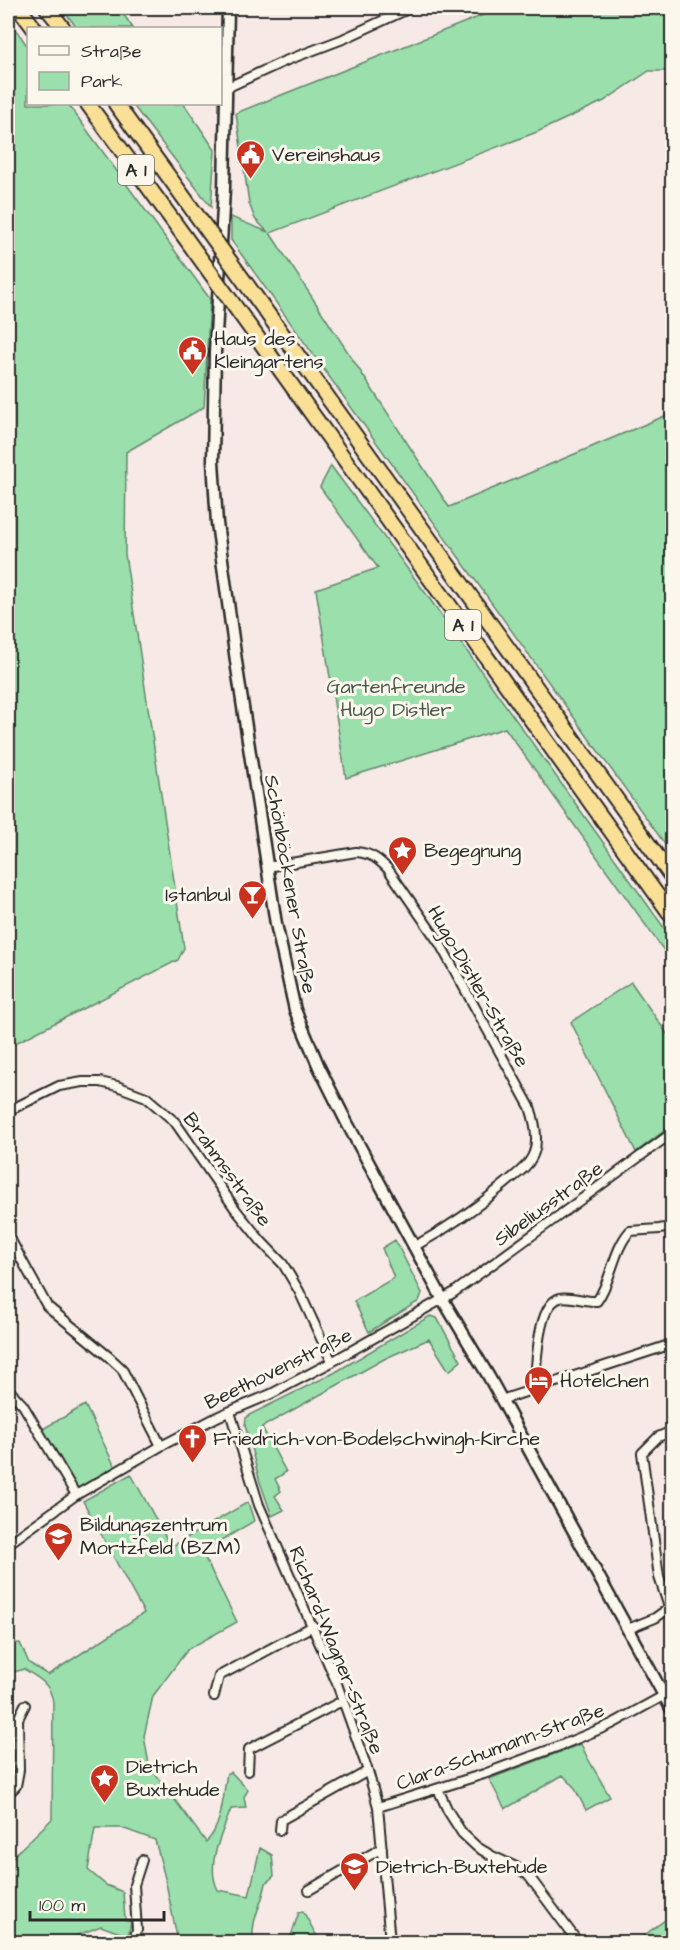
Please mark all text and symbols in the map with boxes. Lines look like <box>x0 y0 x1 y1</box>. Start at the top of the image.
legend <box>27 27 222 105</box>
text: Straße <box>81 39 142 64</box>
text: Park <box>81 69 123 94</box>
public building icon: Vereinshaus <box>235 138 267 180</box>
place label: Vereinshaus <box>272 141 381 169</box>
road number: A 1 <box>118 155 154 185</box>
place label: Haus des Kleingartens <box>214 325 324 377</box>
public building icon: Haus des Kleingartens <box>177 334 209 376</box>
road number: A 1 <box>445 610 481 640</box>
park label: Gartenfreunde Hugo Distler <box>327 673 466 725</box>
street label: Schönböckener Straße <box>257 772 323 996</box>
place icon: Begegnung <box>387 834 419 876</box>
place label: Begegnung <box>424 837 521 866</box>
bar icon: Istanbul <box>236 878 268 920</box>
place label: Istanbul <box>165 881 231 909</box>
street label: Hugo-Distler-Straße <box>420 900 536 1073</box>
street label: Brahmsstraße <box>176 1107 278 1233</box>
street label: Sibeliusstraße <box>488 1155 609 1253</box>
street label: Beethovenstraße <box>200 1321 357 1417</box>
hotel icon: Hotelchen <box>523 1364 555 1406</box>
place label: Hotelchen <box>560 1367 649 1395</box>
church icon: Friedrich-von-Bodelschwingh-Kirche <box>176 1422 208 1464</box>
place label: Friedrich-von-Bodelschwingh-Kirche <box>213 1425 540 1454</box>
place label: Bildungszentrum Mortzfeld (BZM) <box>80 1511 240 1562</box>
school or university icon: Bildungszentrum Mortzfeld (BZM) <box>43 1520 75 1562</box>
street label: Richard-Wagner-Straße <box>281 1542 391 1759</box>
street label: Clara-Schumann-Straße <box>392 1696 608 1798</box>
place label: Dietrich Buxtehude <box>126 1753 220 1804</box>
place icon: Dietrich Buxtehude <box>89 1762 121 1804</box>
school or university icon: Dietrich-Buxtehude <box>339 1850 371 1892</box>
place label: Dietrich-Buxtehude <box>376 1853 548 1881</box>
scale bar <box>30 1884 164 1922</box>
text: 100 m <box>39 1893 85 1918</box>

